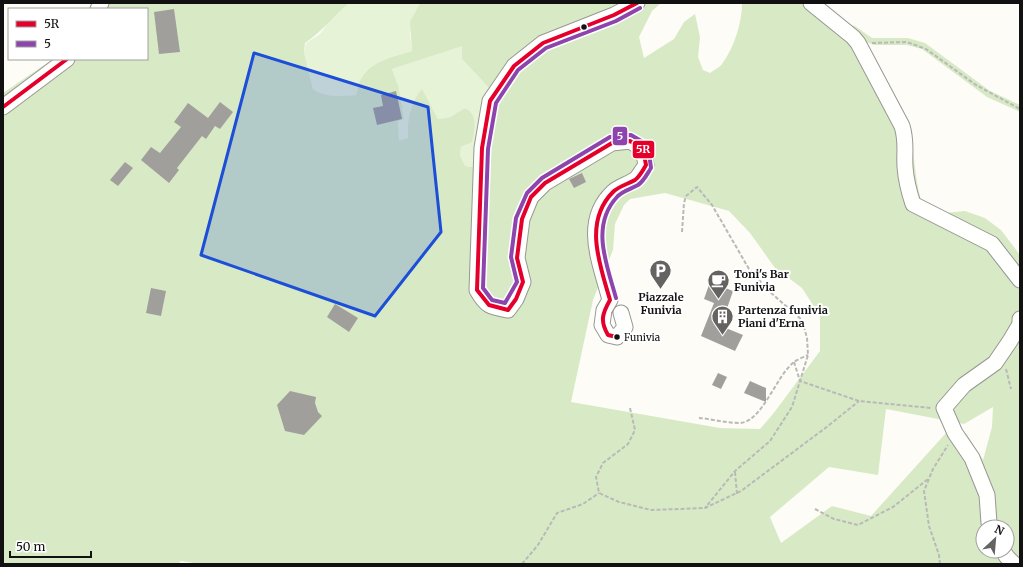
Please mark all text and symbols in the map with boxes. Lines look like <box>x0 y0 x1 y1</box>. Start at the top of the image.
legend <box>8 8 148 60</box>
text: 5R <box>44 16 60 31</box>
unlabelled marker <box>579 22 589 32</box>
text: 5 <box>44 36 51 51</box>
line badge: 5 <box>612 126 628 146</box>
text: 5 <box>617 129 623 143</box>
line badge: 5R <box>632 140 655 159</box>
text: 5R <box>636 142 650 156</box>
parking icon: Piazzale Funivia <box>648 258 674 291</box>
cafe icon: Toni's Bar Funivia <box>706 267 732 300</box>
place label: Toni's Bar Funivia <box>734 267 789 294</box>
place label: Piazzale Funivia <box>638 290 684 317</box>
building icon: Partenza funivia Piani d'Erna <box>709 303 735 336</box>
place label: Partenza funivia Piani d'Erna <box>738 303 828 330</box>
place label: Funivia <box>624 331 661 344</box>
marker: Funivia <box>612 332 622 342</box>
north arrow <box>975 519 1015 559</box>
text: N <box>992 522 1007 538</box>
scale bar <box>10 533 91 559</box>
text: 50 m <box>16 539 45 554</box>

